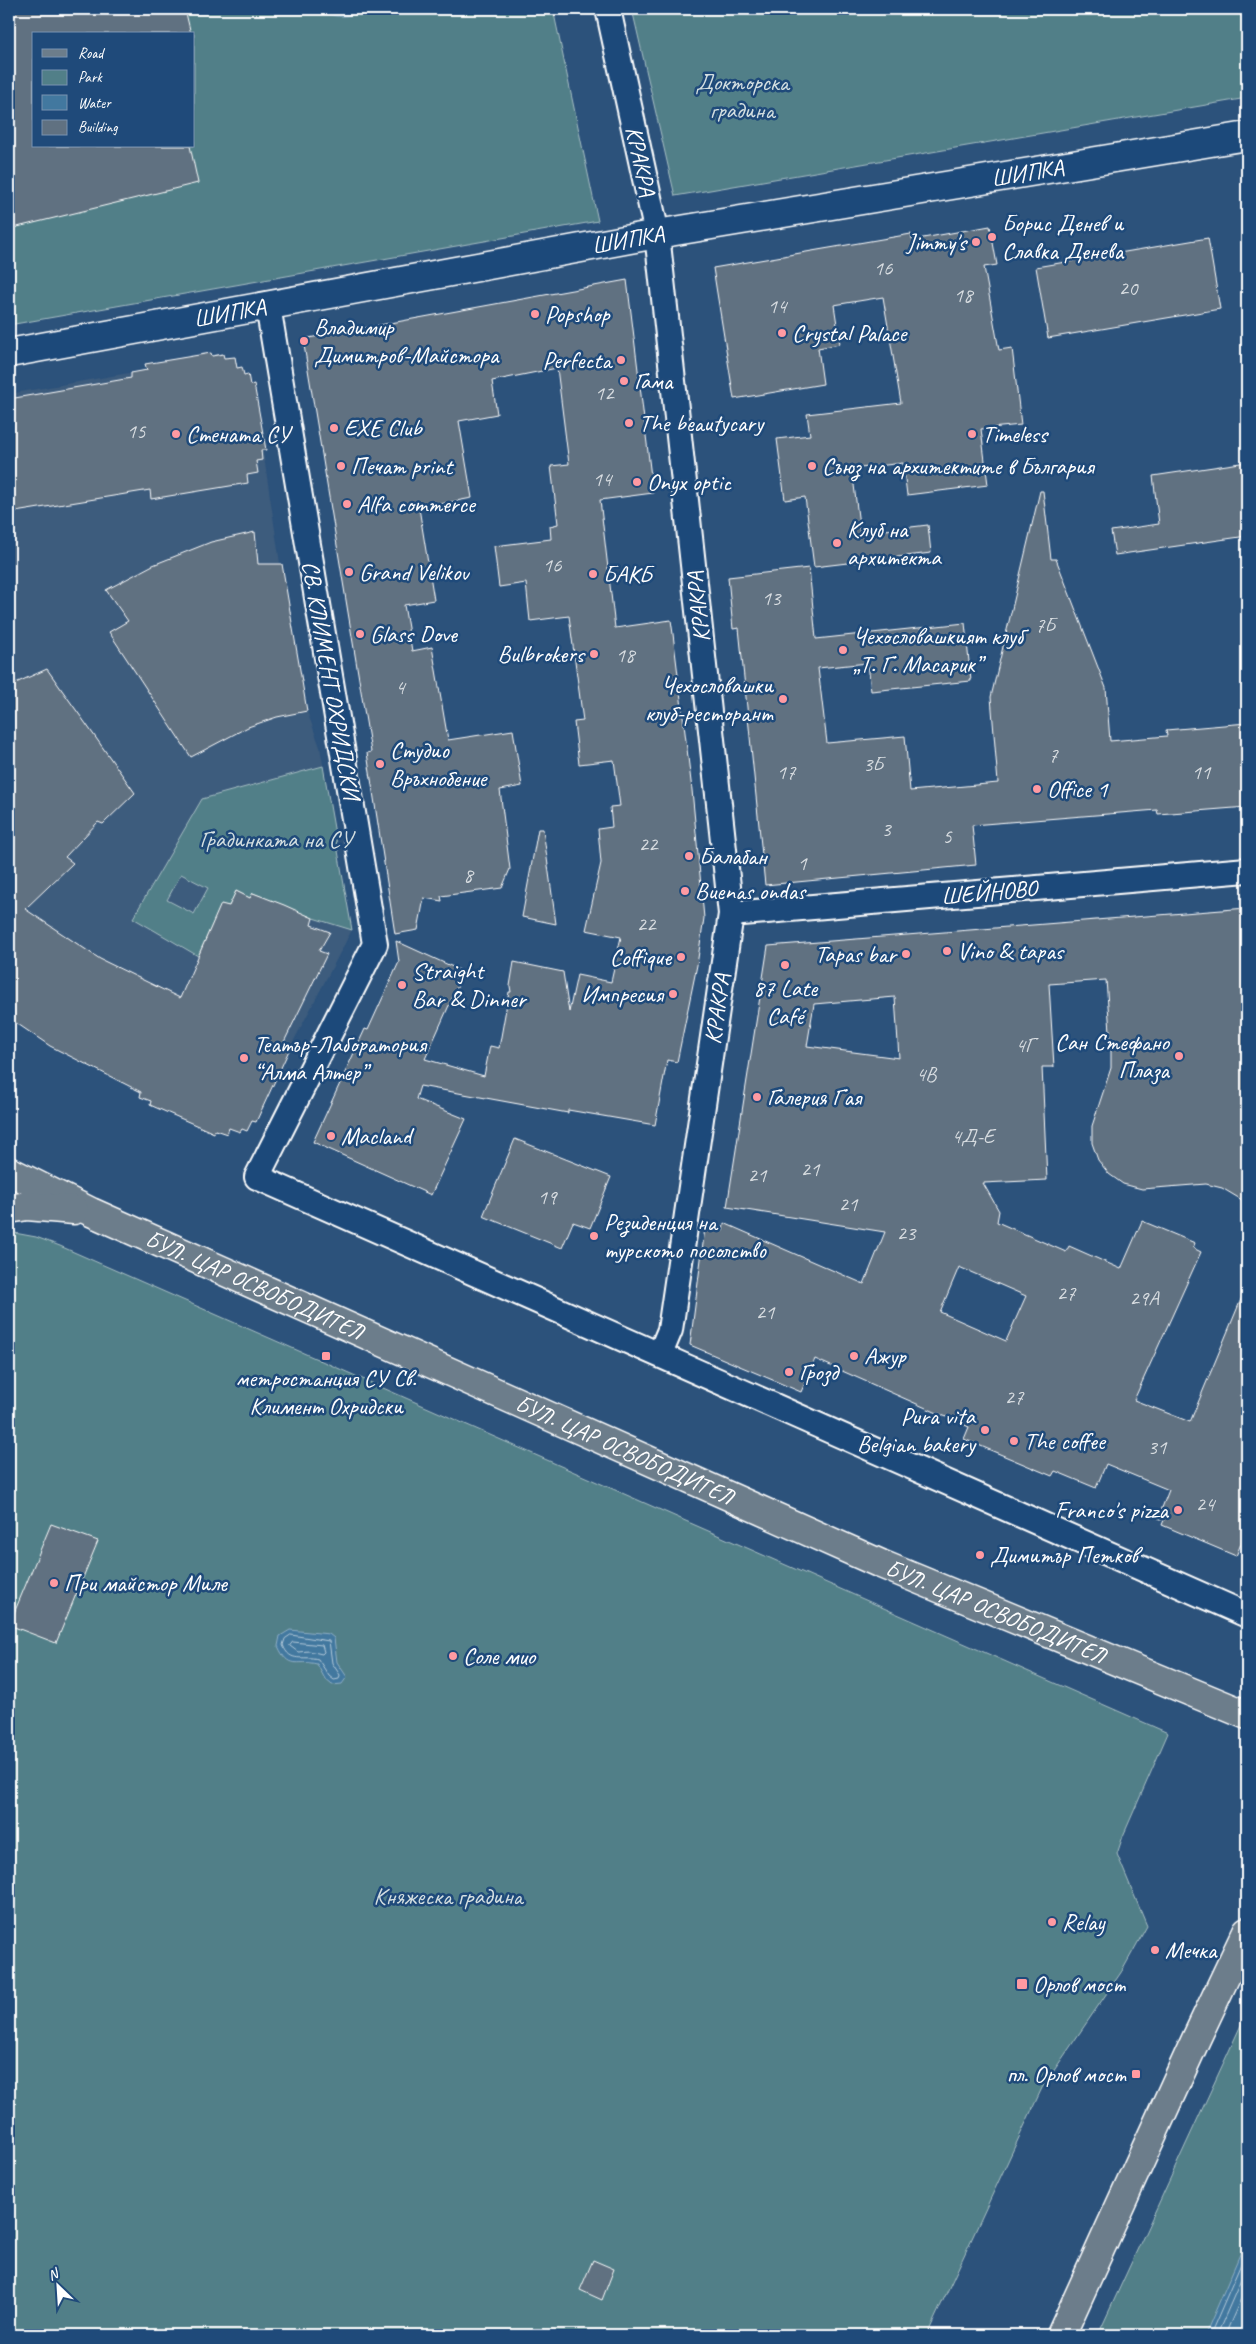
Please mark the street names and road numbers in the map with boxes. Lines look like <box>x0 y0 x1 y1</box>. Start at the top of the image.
street label: КРАКРА <box>619 123 663 200</box>
street label: ШИПКА <box>989 152 1066 193</box>
street label: ШИПКА <box>589 218 667 261</box>
street label: ШИПКА <box>191 291 269 334</box>
street label: СВ. КЛИМЕНТ ОХРИДСКИ <box>295 559 367 806</box>
street label: КРАКРА <box>679 569 717 644</box>
street label: ШЕЙНОВО <box>940 873 1040 911</box>
street label: КРАКРА <box>697 971 737 1046</box>
street label: БУЛ. ЦАР ОСВОБОДИТЕЛ <box>141 1223 370 1347</box>
street label: БУЛ. ЦАР ОСВОБОДИТЕЛ <box>511 1388 740 1512</box>
street label: БУЛ. ЦАР ОСВОБОДИТЕЛ <box>881 1553 1112 1671</box>

